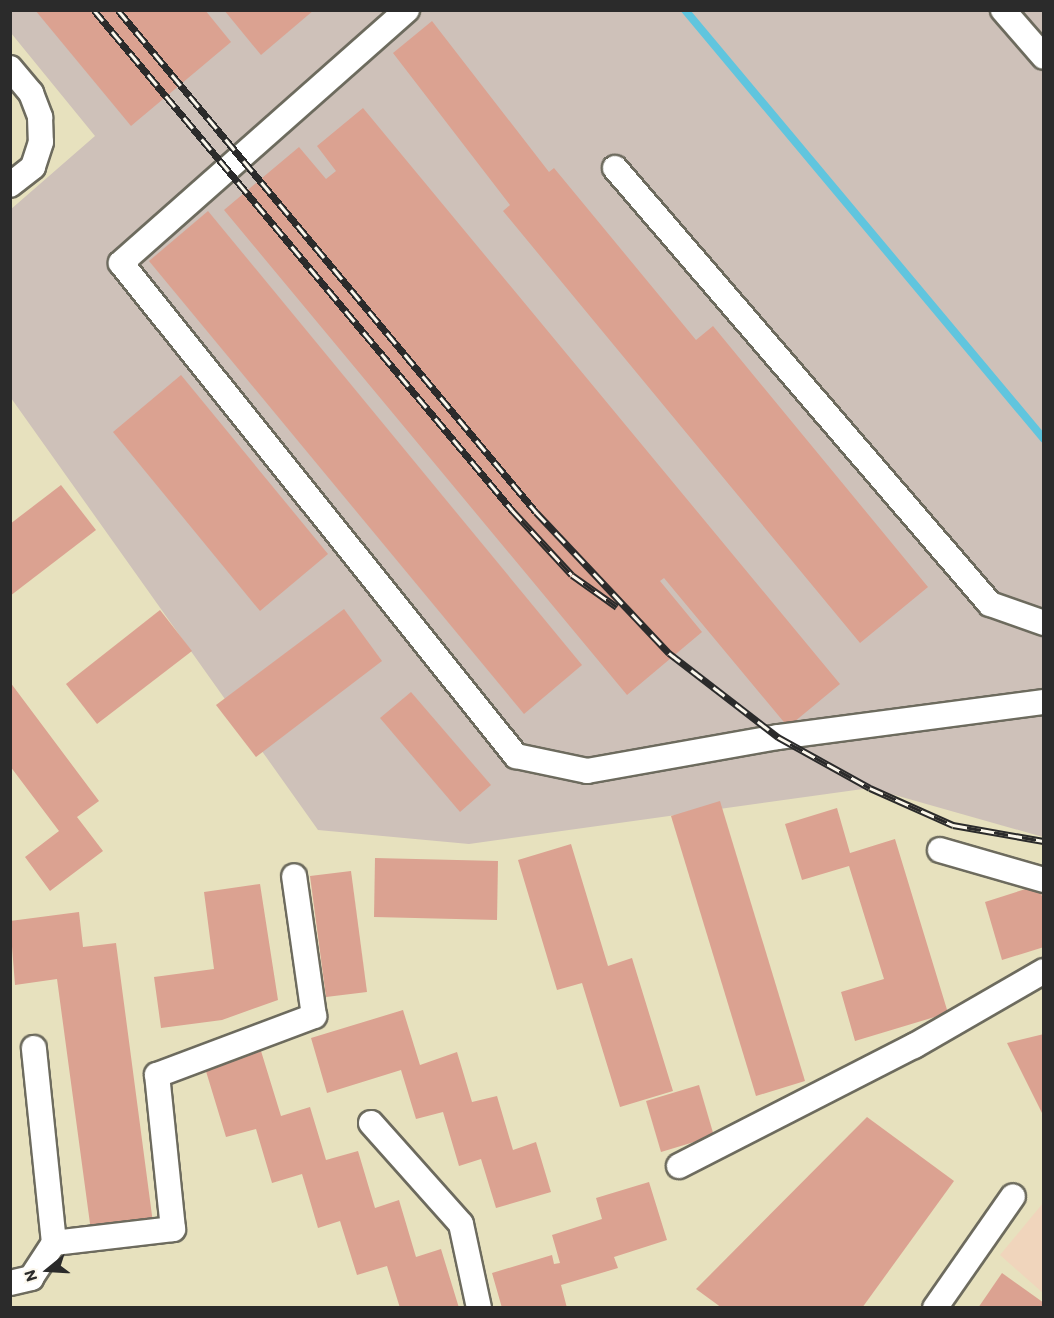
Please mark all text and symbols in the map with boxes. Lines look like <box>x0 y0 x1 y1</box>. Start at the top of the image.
north arrow <box>18 1240 78 1300</box>
text: N <box>20 1268 41 1284</box>

